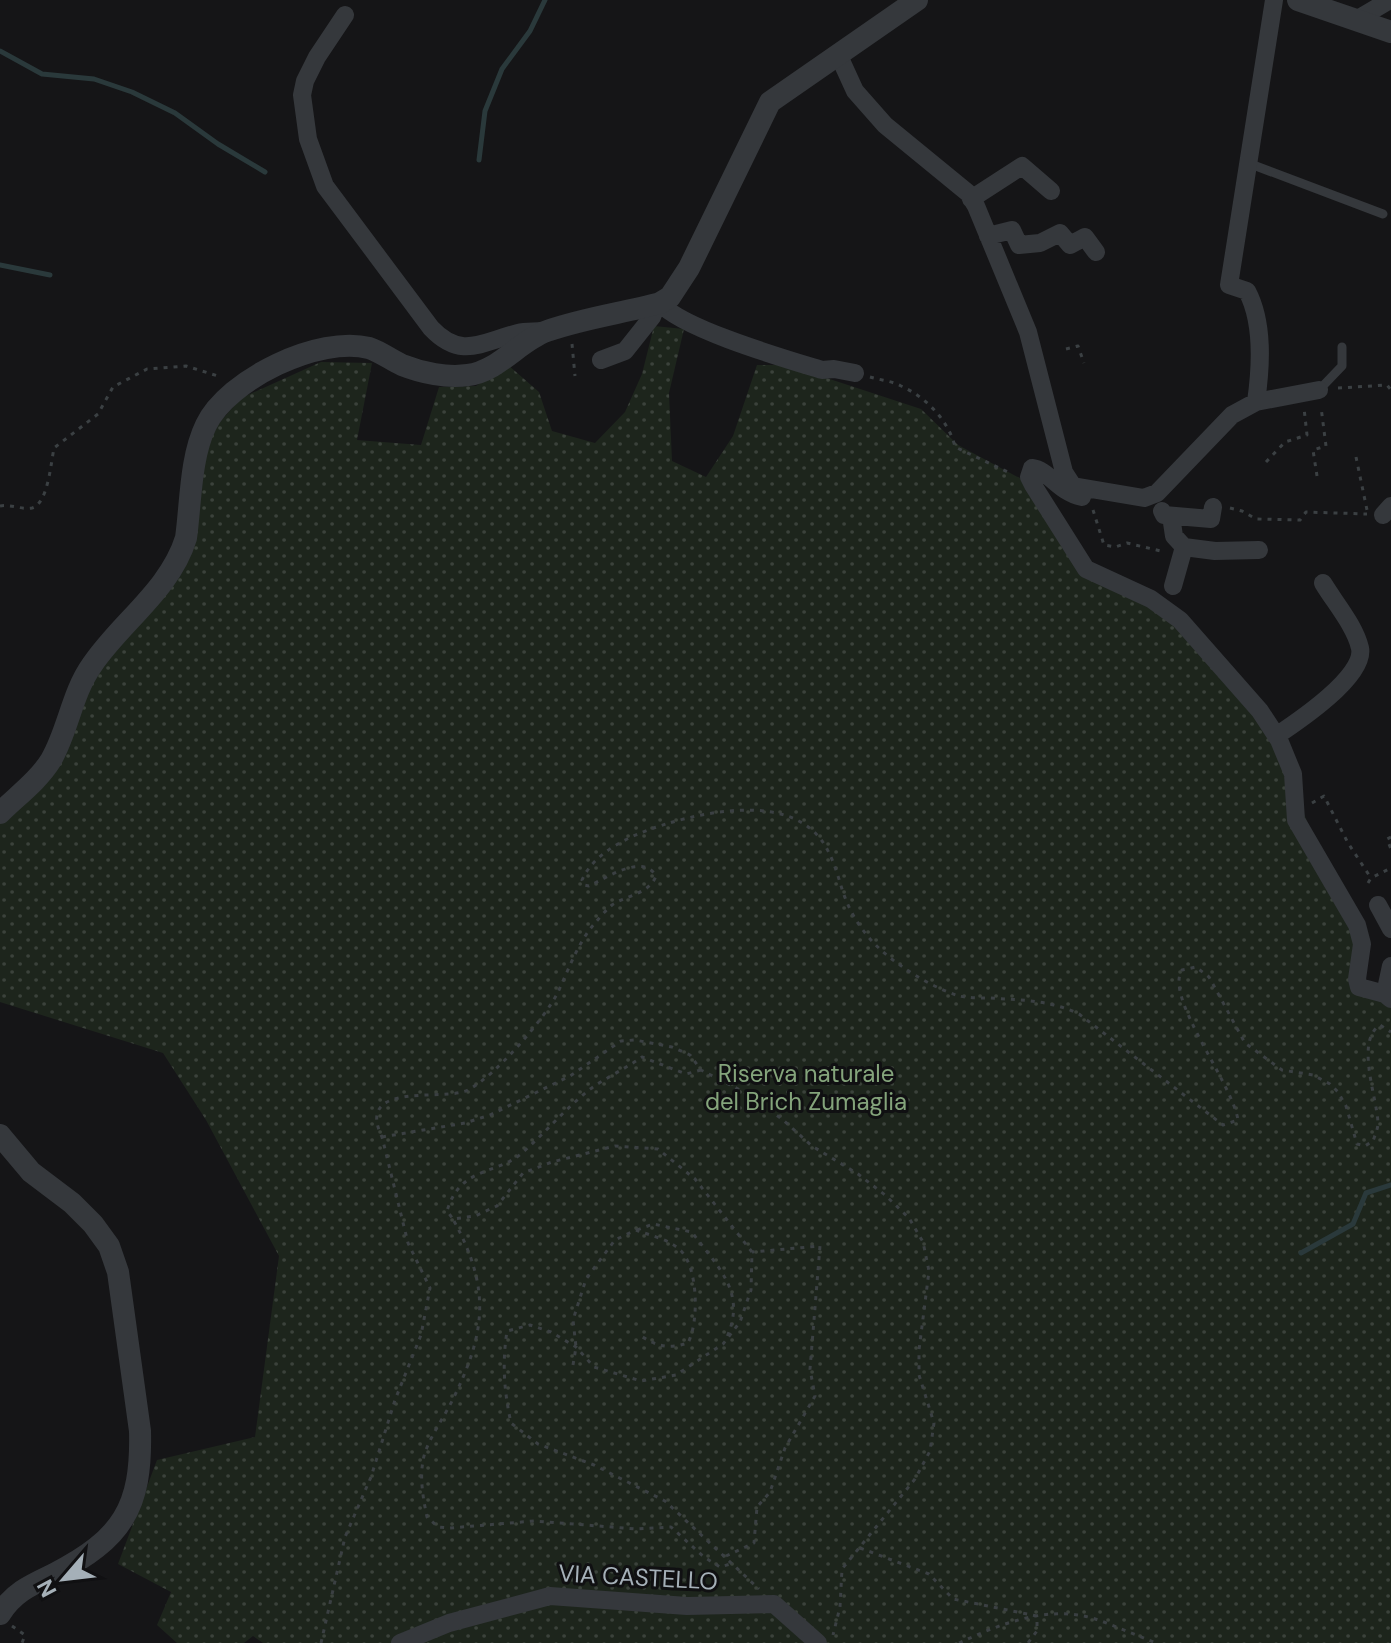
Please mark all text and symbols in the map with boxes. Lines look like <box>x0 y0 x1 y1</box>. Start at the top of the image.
park label: Riserva naturale del Brich Zumaglia <box>705 1058 907 1117</box>
north arrow <box>24 1539 104 1619</box>
street label: VIA CASTELLO <box>558 1557 718 1597</box>
text: N <box>30 1574 63 1602</box>

